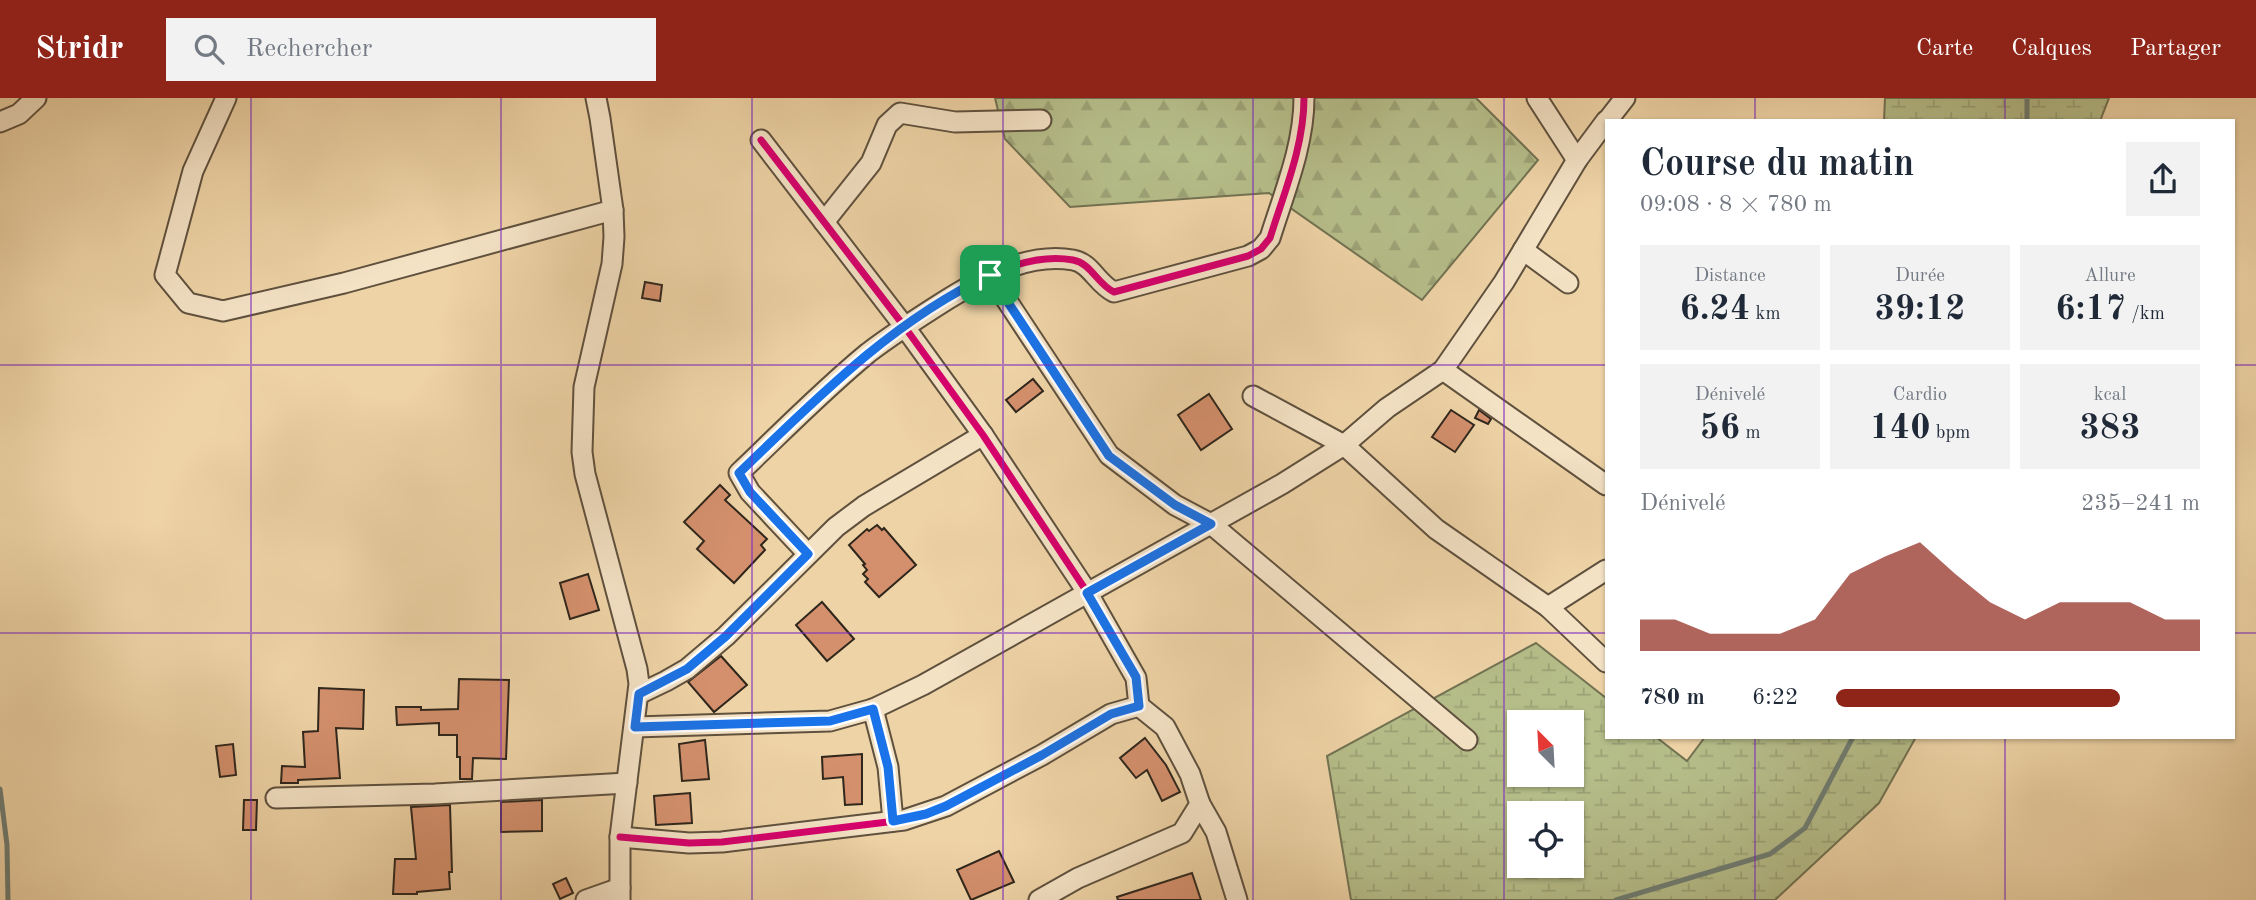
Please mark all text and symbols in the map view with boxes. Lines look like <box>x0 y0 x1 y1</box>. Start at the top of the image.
search box <box>166 18 656 81</box>
icon: search <box>190 30 228 68</box>
text: Stridr <box>35 33 124 66</box>
text: Rechercher <box>246 36 372 62</box>
text: Carte <box>1916 37 1973 61</box>
text: Calques <box>2011 37 2092 61</box>
text: Partager <box>2130 37 2221 61</box>
button: share <box>2126 142 2200 216</box>
text: Course du matin <box>1640 146 1914 184</box>
text: 09:08 · 8 × 780 m <box>1640 193 1832 216</box>
pin <box>960 245 1020 305</box>
icon: arrive <box>971 256 1009 294</box>
text: Distance <box>1694 267 1766 286</box>
text: Durée <box>1895 267 1945 286</box>
text: Allure <box>2084 267 2136 286</box>
text: 6.24 <box>1680 292 1750 327</box>
text: 39:12 <box>1874 292 1966 327</box>
text: 6:17 <box>2055 292 2126 327</box>
text: km <box>1750 305 1781 324</box>
text: /km <box>2126 305 2165 324</box>
text: Dénivelé <box>1695 386 1765 405</box>
text: Cardio <box>1893 386 1947 405</box>
text: kcal <box>2094 386 2126 405</box>
text: 56 <box>1699 411 1740 446</box>
text: 140 <box>1870 411 1930 446</box>
text: 383 <box>2080 411 2140 446</box>
text: m <box>1740 424 1761 443</box>
text: bpm <box>1930 424 1970 443</box>
text: Dénivelé <box>1640 492 1726 515</box>
text: 235–241 m <box>2081 492 2200 515</box>
text: 780 m <box>1640 686 1705 709</box>
text: 6:22 <box>1752 686 1798 709</box>
north arrow <box>1507 710 1584 788</box>
map controls <box>1507 710 1584 878</box>
button: locate <box>1507 801 1584 878</box>

